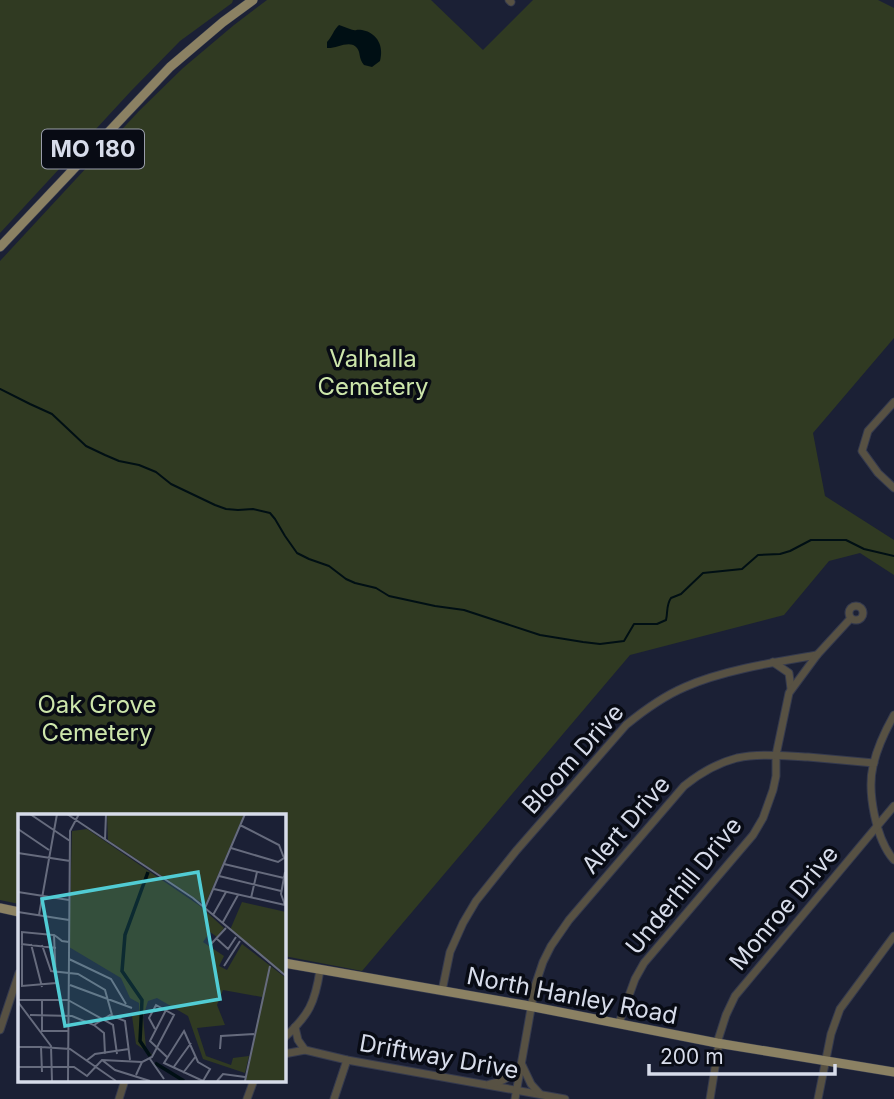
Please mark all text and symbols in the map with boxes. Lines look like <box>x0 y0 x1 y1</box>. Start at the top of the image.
road number: MO 180 <box>42 130 144 168</box>
park label: Valhalla Cemetery <box>317 344 429 401</box>
park label: Oak Grove Cemetery <box>37 690 157 747</box>
street label: Bloom Drive <box>516 698 629 820</box>
street label: Alert Drive <box>575 770 676 879</box>
street label: Underhill Drive <box>619 811 748 960</box>
inset map <box>18 814 285 1082</box>
street label: Monroe Drive <box>723 840 844 976</box>
street label: North Hanley Road <box>464 961 680 1030</box>
street label: Driftway Drive <box>357 1028 521 1085</box>
scale bar <box>649 1032 834 1076</box>
text: 200 m <box>660 1044 724 1069</box>

